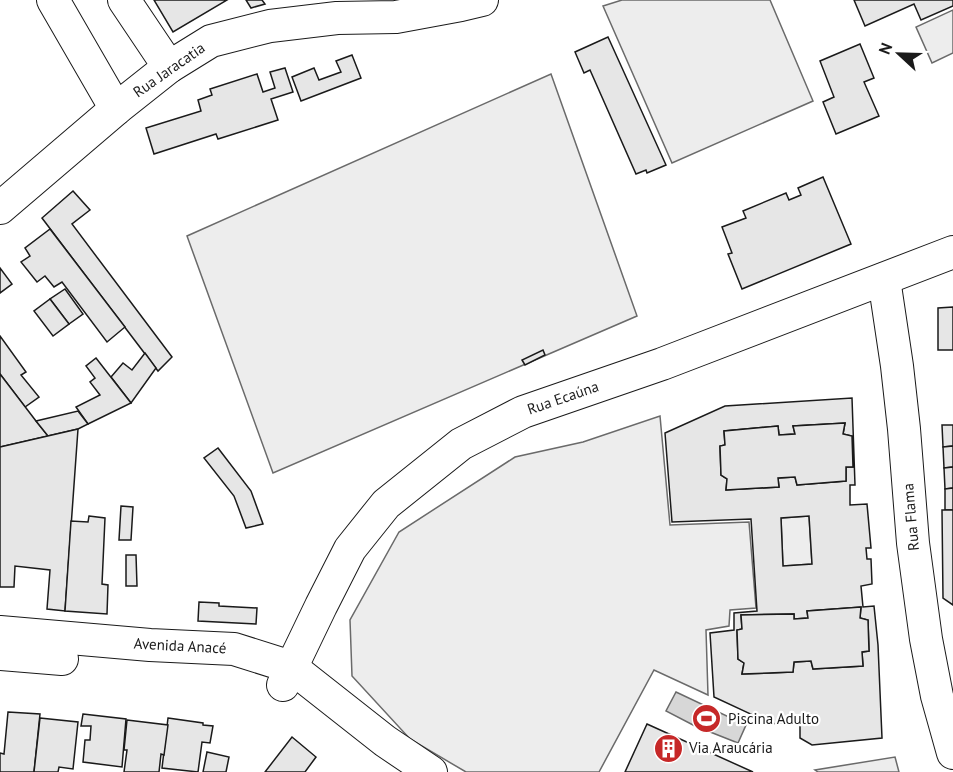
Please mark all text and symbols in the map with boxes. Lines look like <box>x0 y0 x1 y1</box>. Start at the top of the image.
north arrow <box>869 24 929 84</box>
street label: Rua Jaracatia <box>129 38 208 101</box>
text: N <box>874 40 896 57</box>
street label: Rua Ecaúna <box>525 376 601 419</box>
street label: Rua Flama <box>898 483 923 552</box>
street label: Avenida Anacé <box>133 634 227 657</box>
sports icon: Piscina Adulto <box>691 703 723 735</box>
place label: Piscina Adulto <box>728 709 819 728</box>
building icon: Via Araucária <box>652 732 684 764</box>
place label: Via Araucária <box>688 738 773 757</box>

